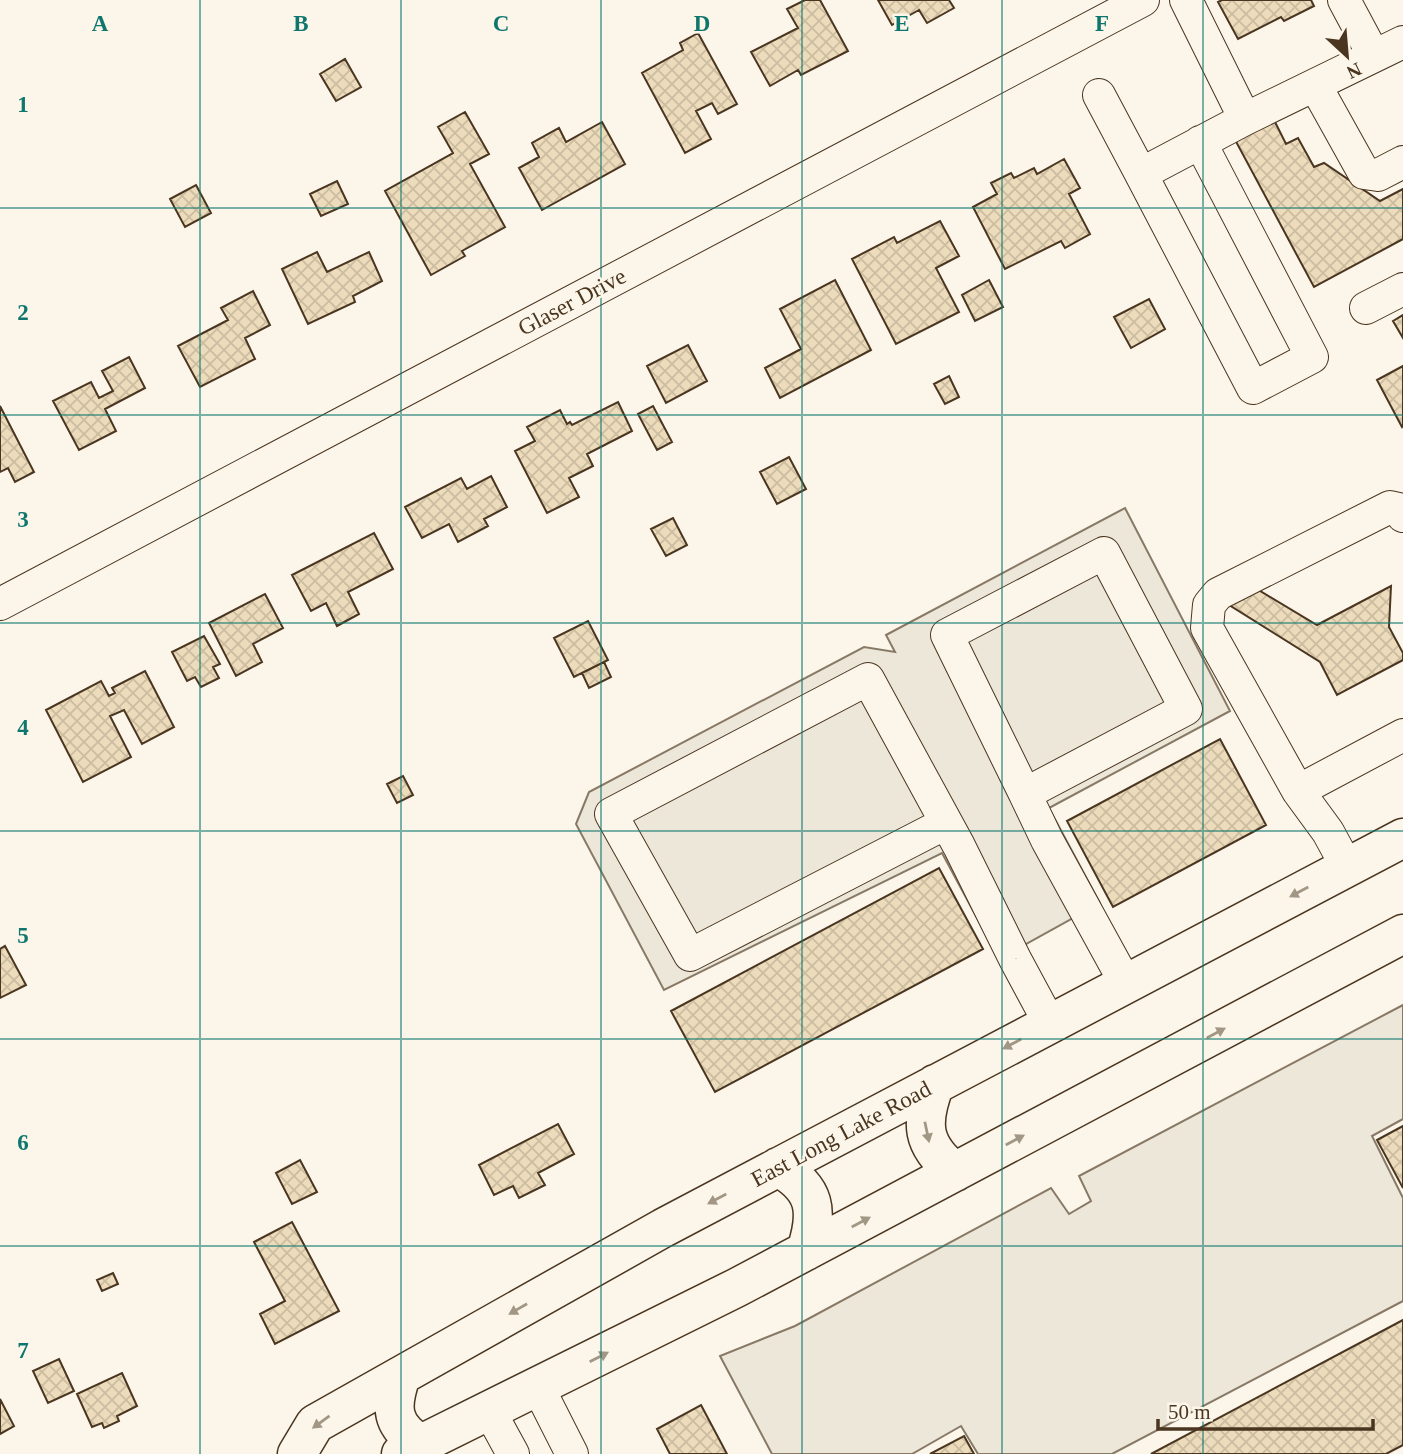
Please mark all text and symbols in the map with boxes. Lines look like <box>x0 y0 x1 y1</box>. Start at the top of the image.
text: A <box>92 11 109 36</box>
text: B <box>293 11 309 36</box>
text: C <box>493 11 509 36</box>
text: D <box>694 11 710 36</box>
text: E <box>894 11 910 36</box>
text: F <box>1095 11 1109 36</box>
north arrow <box>1312 21 1382 91</box>
text: N <box>1343 58 1365 83</box>
text: 1 <box>17 92 29 117</box>
street label: Glaser Drive <box>514 263 630 341</box>
text: 2 <box>17 300 29 325</box>
text: 3 <box>17 507 29 532</box>
text: 4 <box>17 715 29 740</box>
one-way arrow <box>1289 886 1309 898</box>
text: 5 <box>17 923 29 948</box>
one-way arrow <box>1206 1027 1226 1039</box>
one-way arrow <box>1001 1038 1021 1050</box>
street label: East Long Lake Road <box>747 1076 936 1192</box>
one-way arrow <box>922 1121 933 1143</box>
text: 6 <box>17 1130 29 1155</box>
one-way arrow <box>1006 1134 1025 1146</box>
one-way arrow <box>707 1193 727 1205</box>
one-way arrow <box>851 1216 871 1228</box>
one-way arrow <box>509 1303 528 1315</box>
text: 7 <box>17 1338 29 1363</box>
one-way arrow <box>589 1351 609 1362</box>
scale bar <box>1158 1388 1373 1432</box>
text: 50 m <box>1168 1400 1211 1424</box>
one-way arrow <box>312 1415 331 1429</box>

